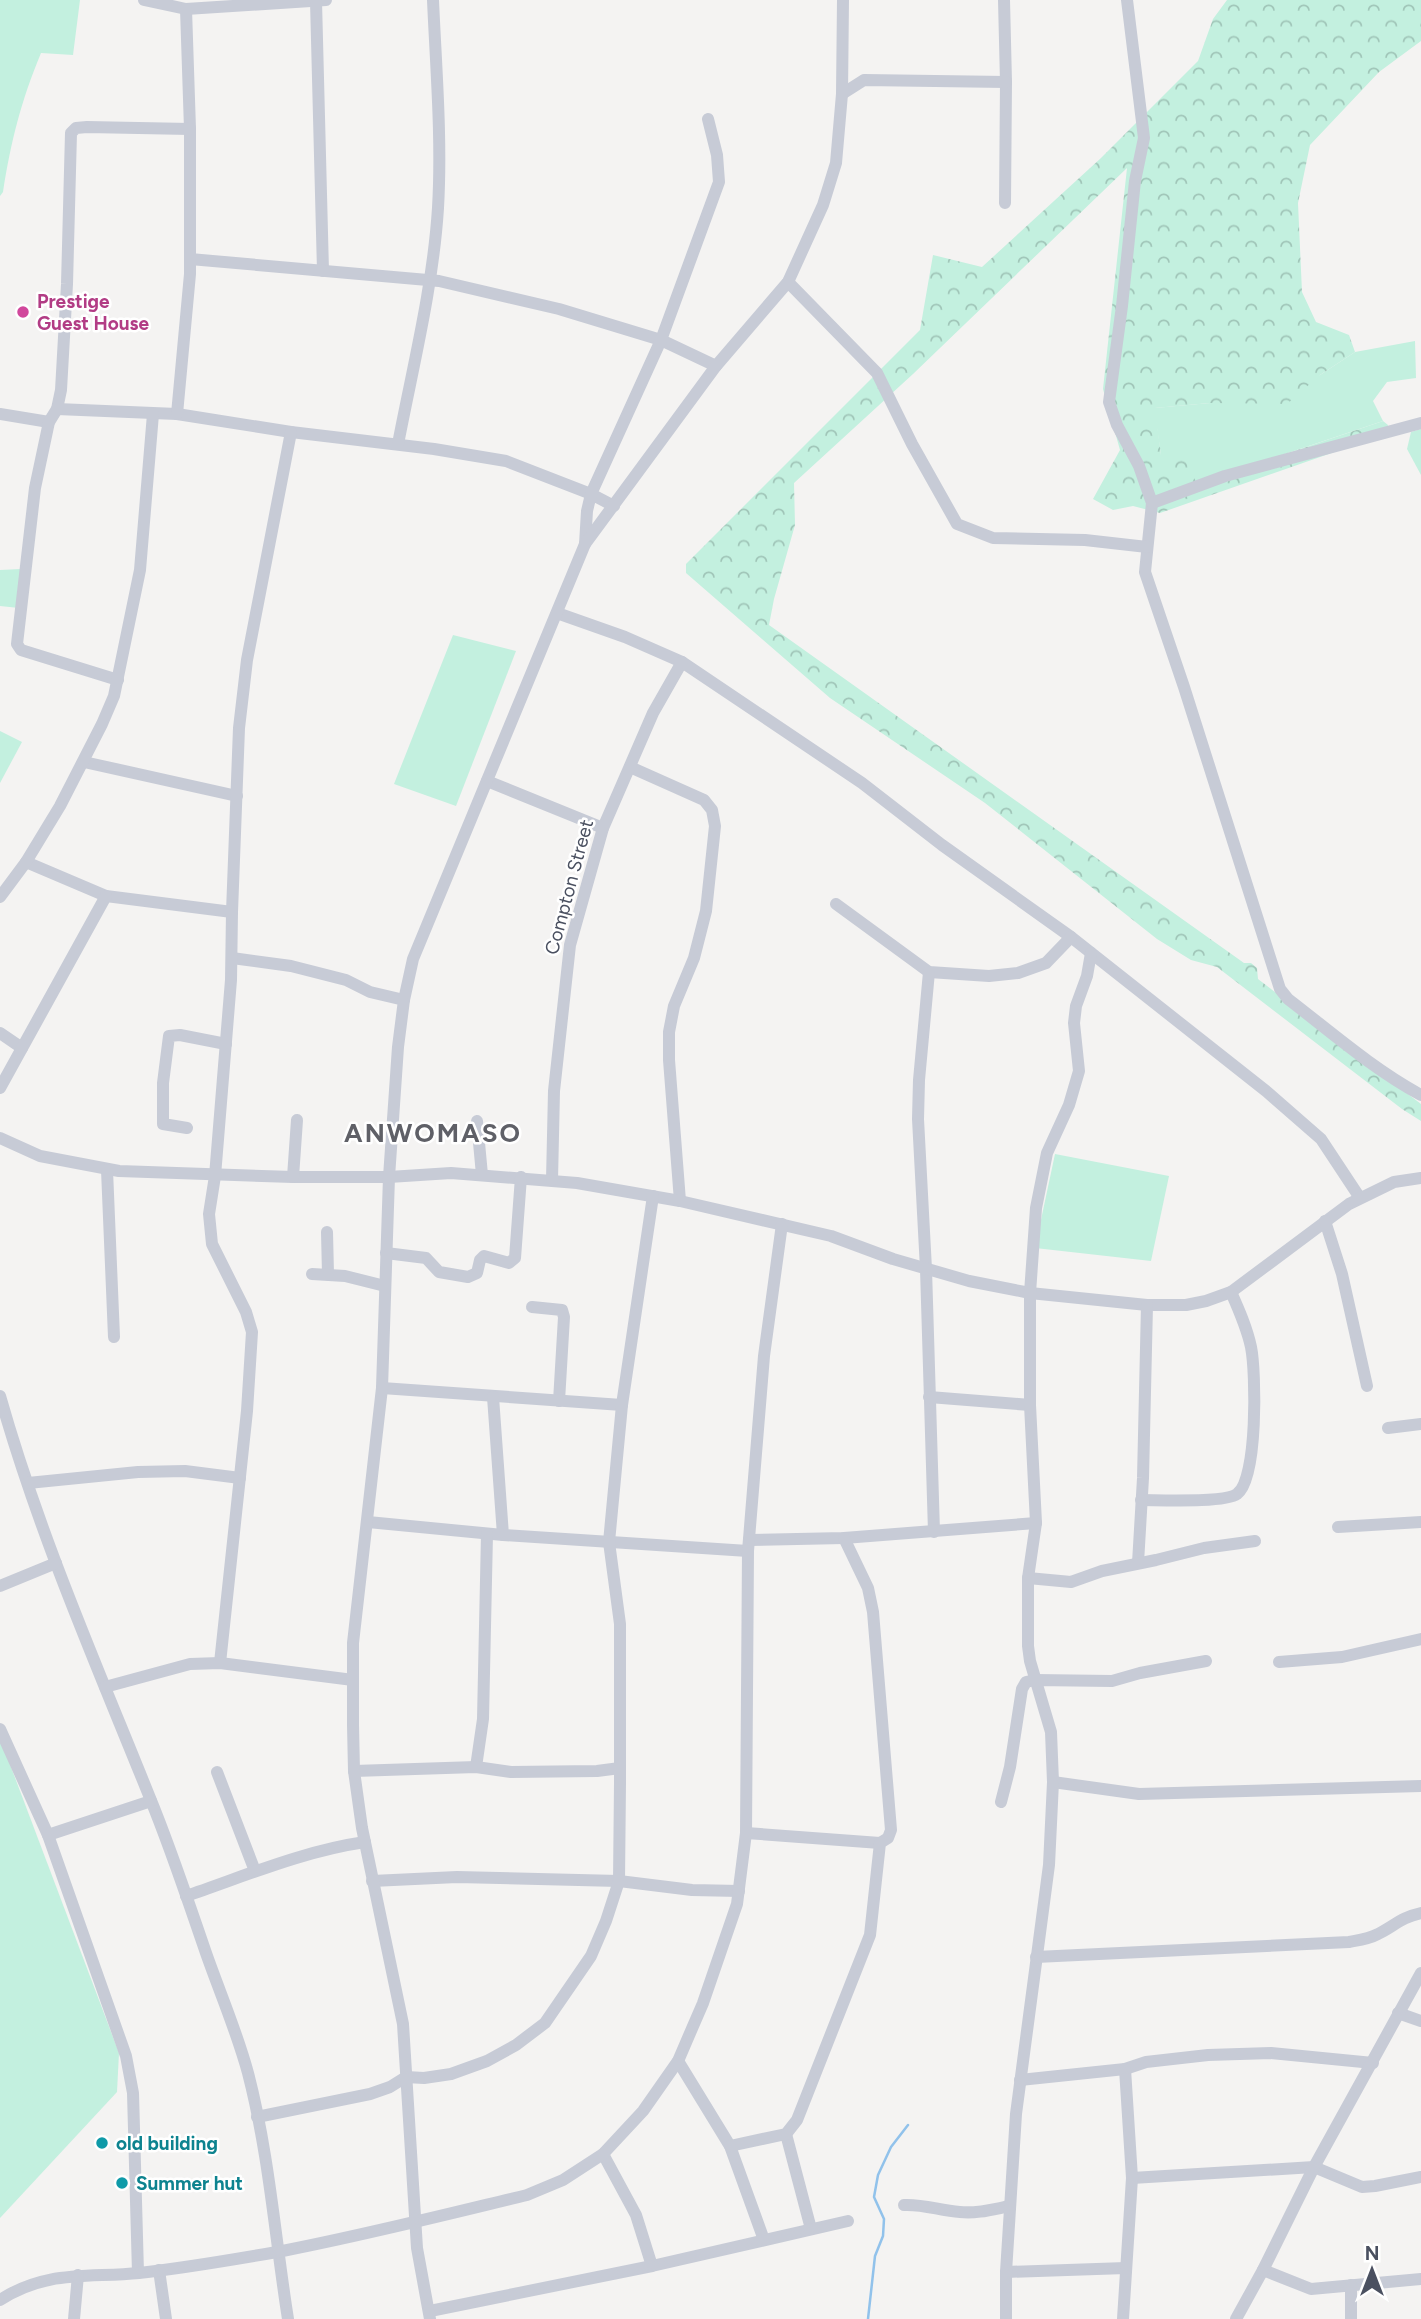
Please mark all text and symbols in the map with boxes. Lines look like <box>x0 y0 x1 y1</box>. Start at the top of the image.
place label: Prestige Guest House <box>37 290 149 335</box>
marker: Prestige Guest House <box>15 304 31 320</box>
street label: Compton Street <box>540 817 598 957</box>
district label: ANWOMASO <box>344 1117 522 1149</box>
place label: old building <box>116 2132 218 2155</box>
marker: old building <box>94 2135 110 2151</box>
place label: Summer hut <box>136 2172 243 2195</box>
marker: Summer hut <box>114 2175 130 2191</box>
north arrow <box>1337 2235 1407 2305</box>
text: N <box>1365 2242 1379 2265</box>

